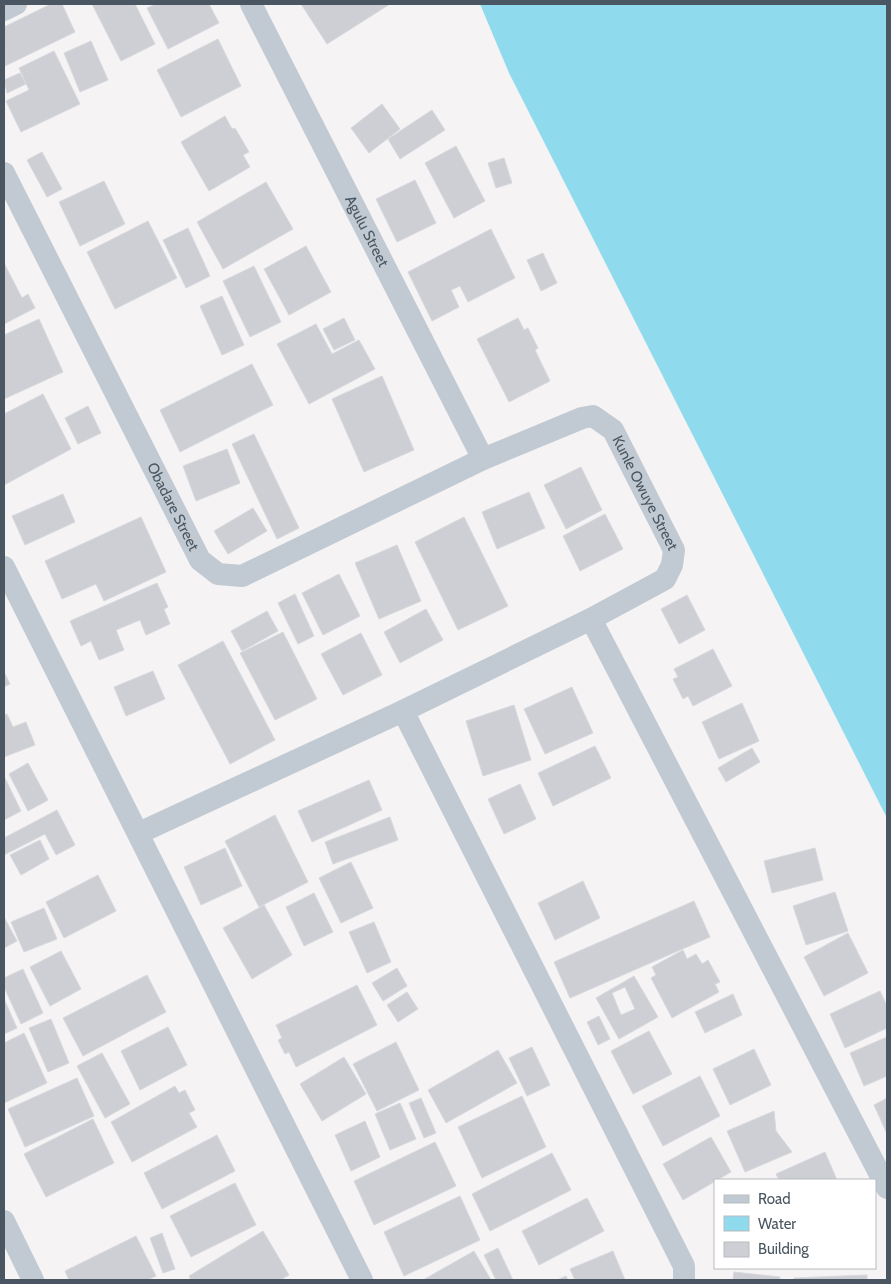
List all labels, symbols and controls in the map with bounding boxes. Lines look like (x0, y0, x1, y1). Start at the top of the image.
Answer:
street label: Agulu Street (341, 192, 393, 270)
street label: Kunle Owuye Street (608, 433, 682, 553)
street label: Obadare Street (143, 459, 203, 554)
legend (714, 1179, 876, 1269)
text: Road (758, 1190, 791, 1208)
text: Water (758, 1215, 796, 1233)
text: Building (758, 1240, 809, 1258)

